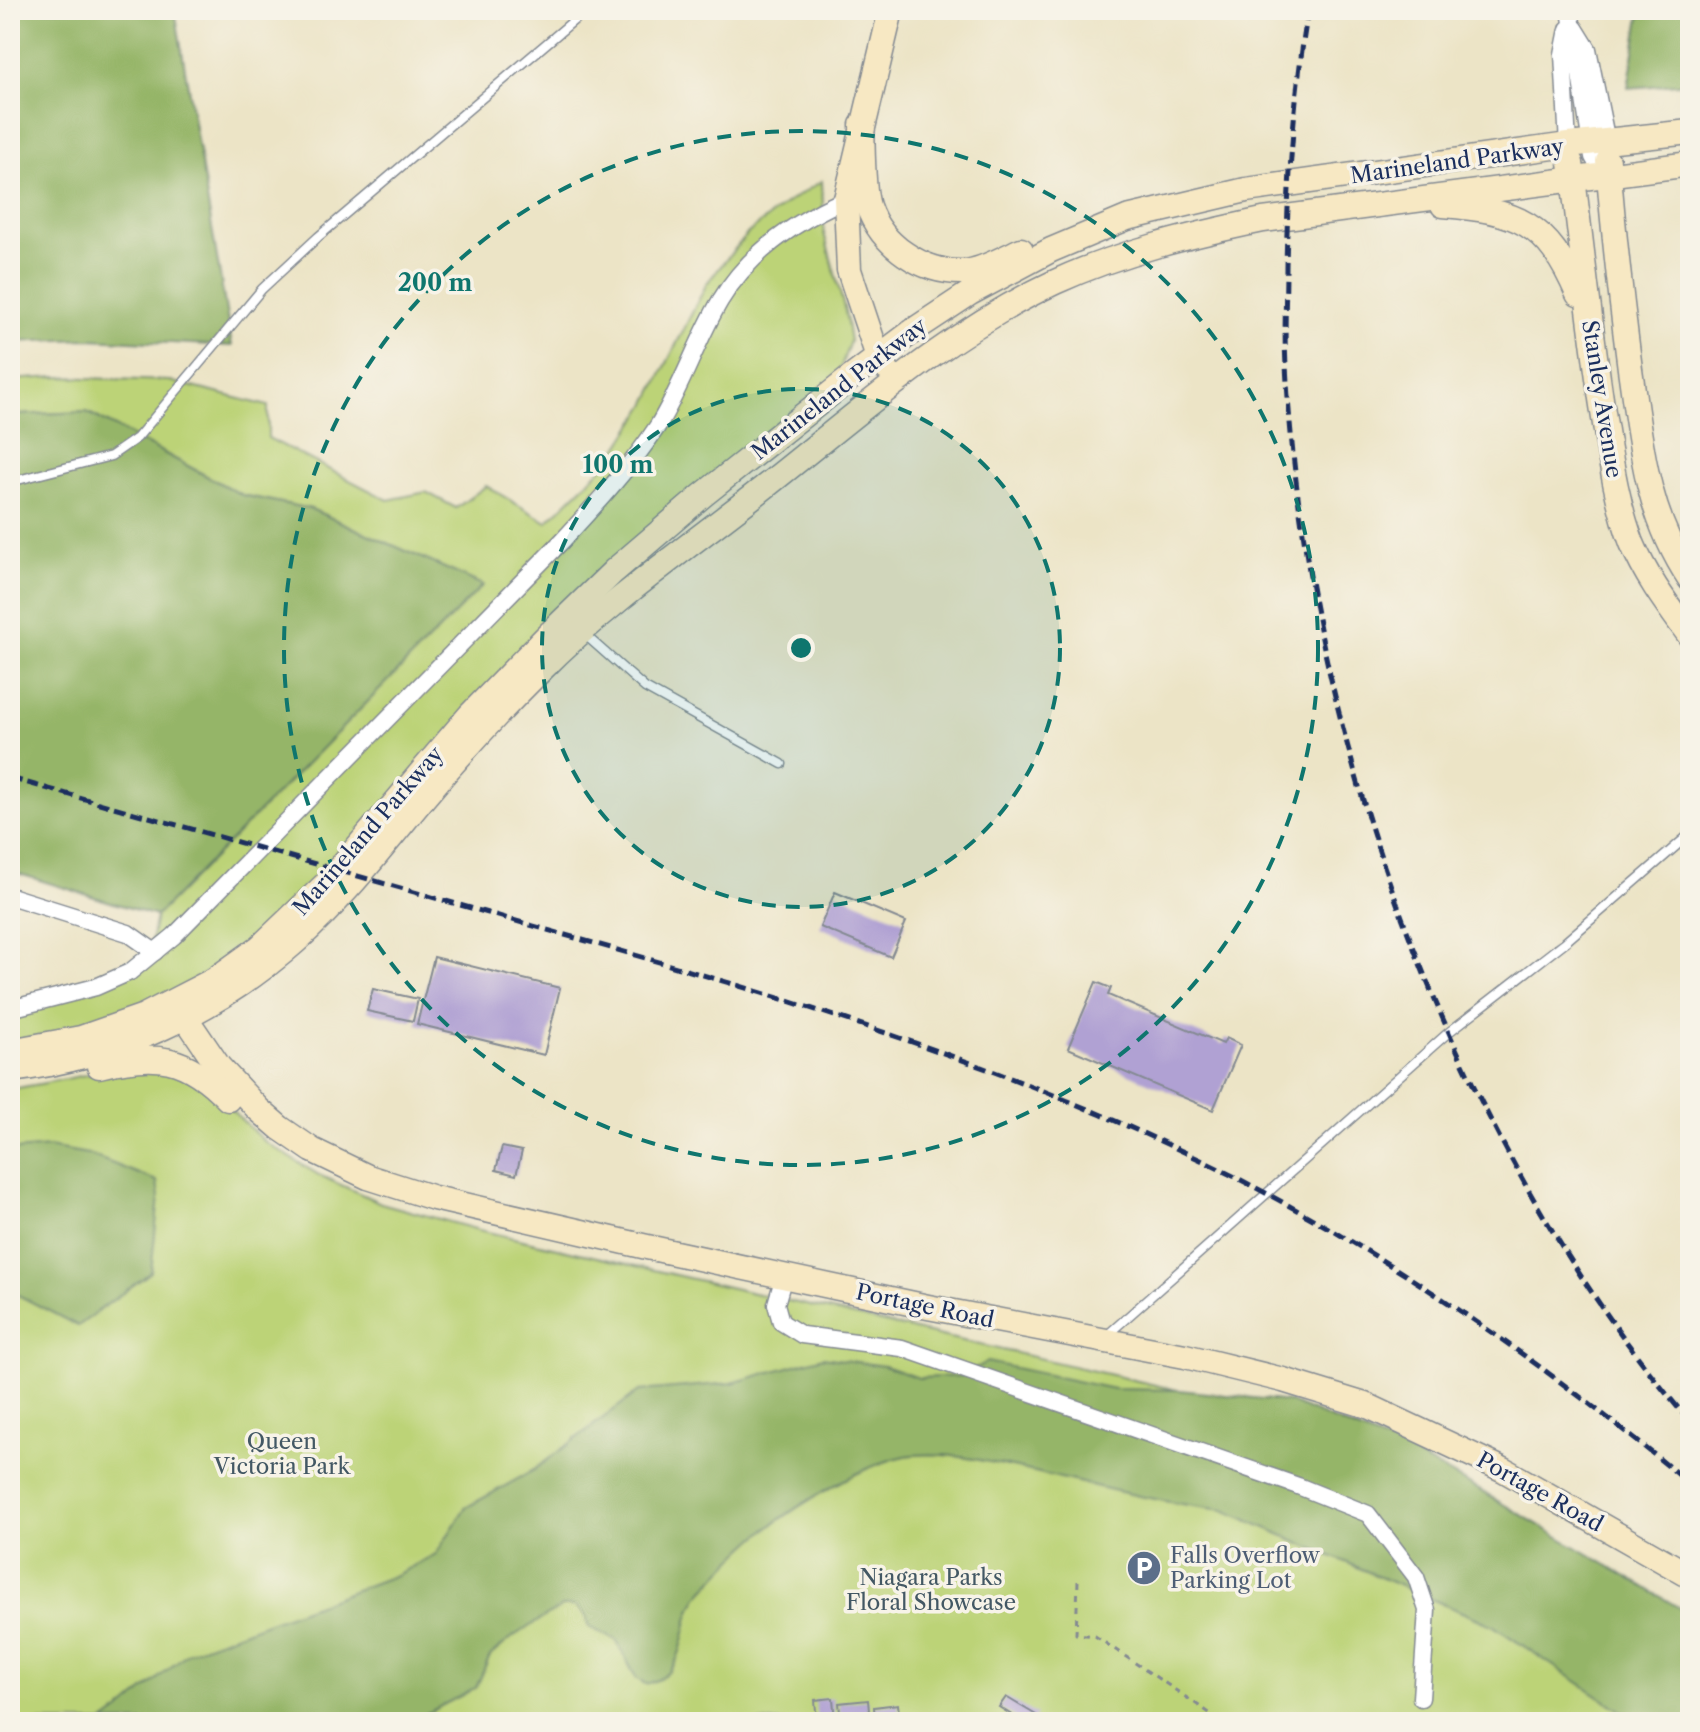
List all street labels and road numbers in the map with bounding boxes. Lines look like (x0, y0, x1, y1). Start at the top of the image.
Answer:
street label: Marineland Parkway (1349, 133, 1566, 189)
street label: Marineland Parkway (746, 312, 933, 466)
street label: Stanley Avenue (1576, 318, 1628, 480)
street label: Marineland Parkway (287, 740, 449, 921)
street label: Portage Road (854, 1278, 996, 1334)
street label: Portage Road (1472, 1446, 1608, 1538)

